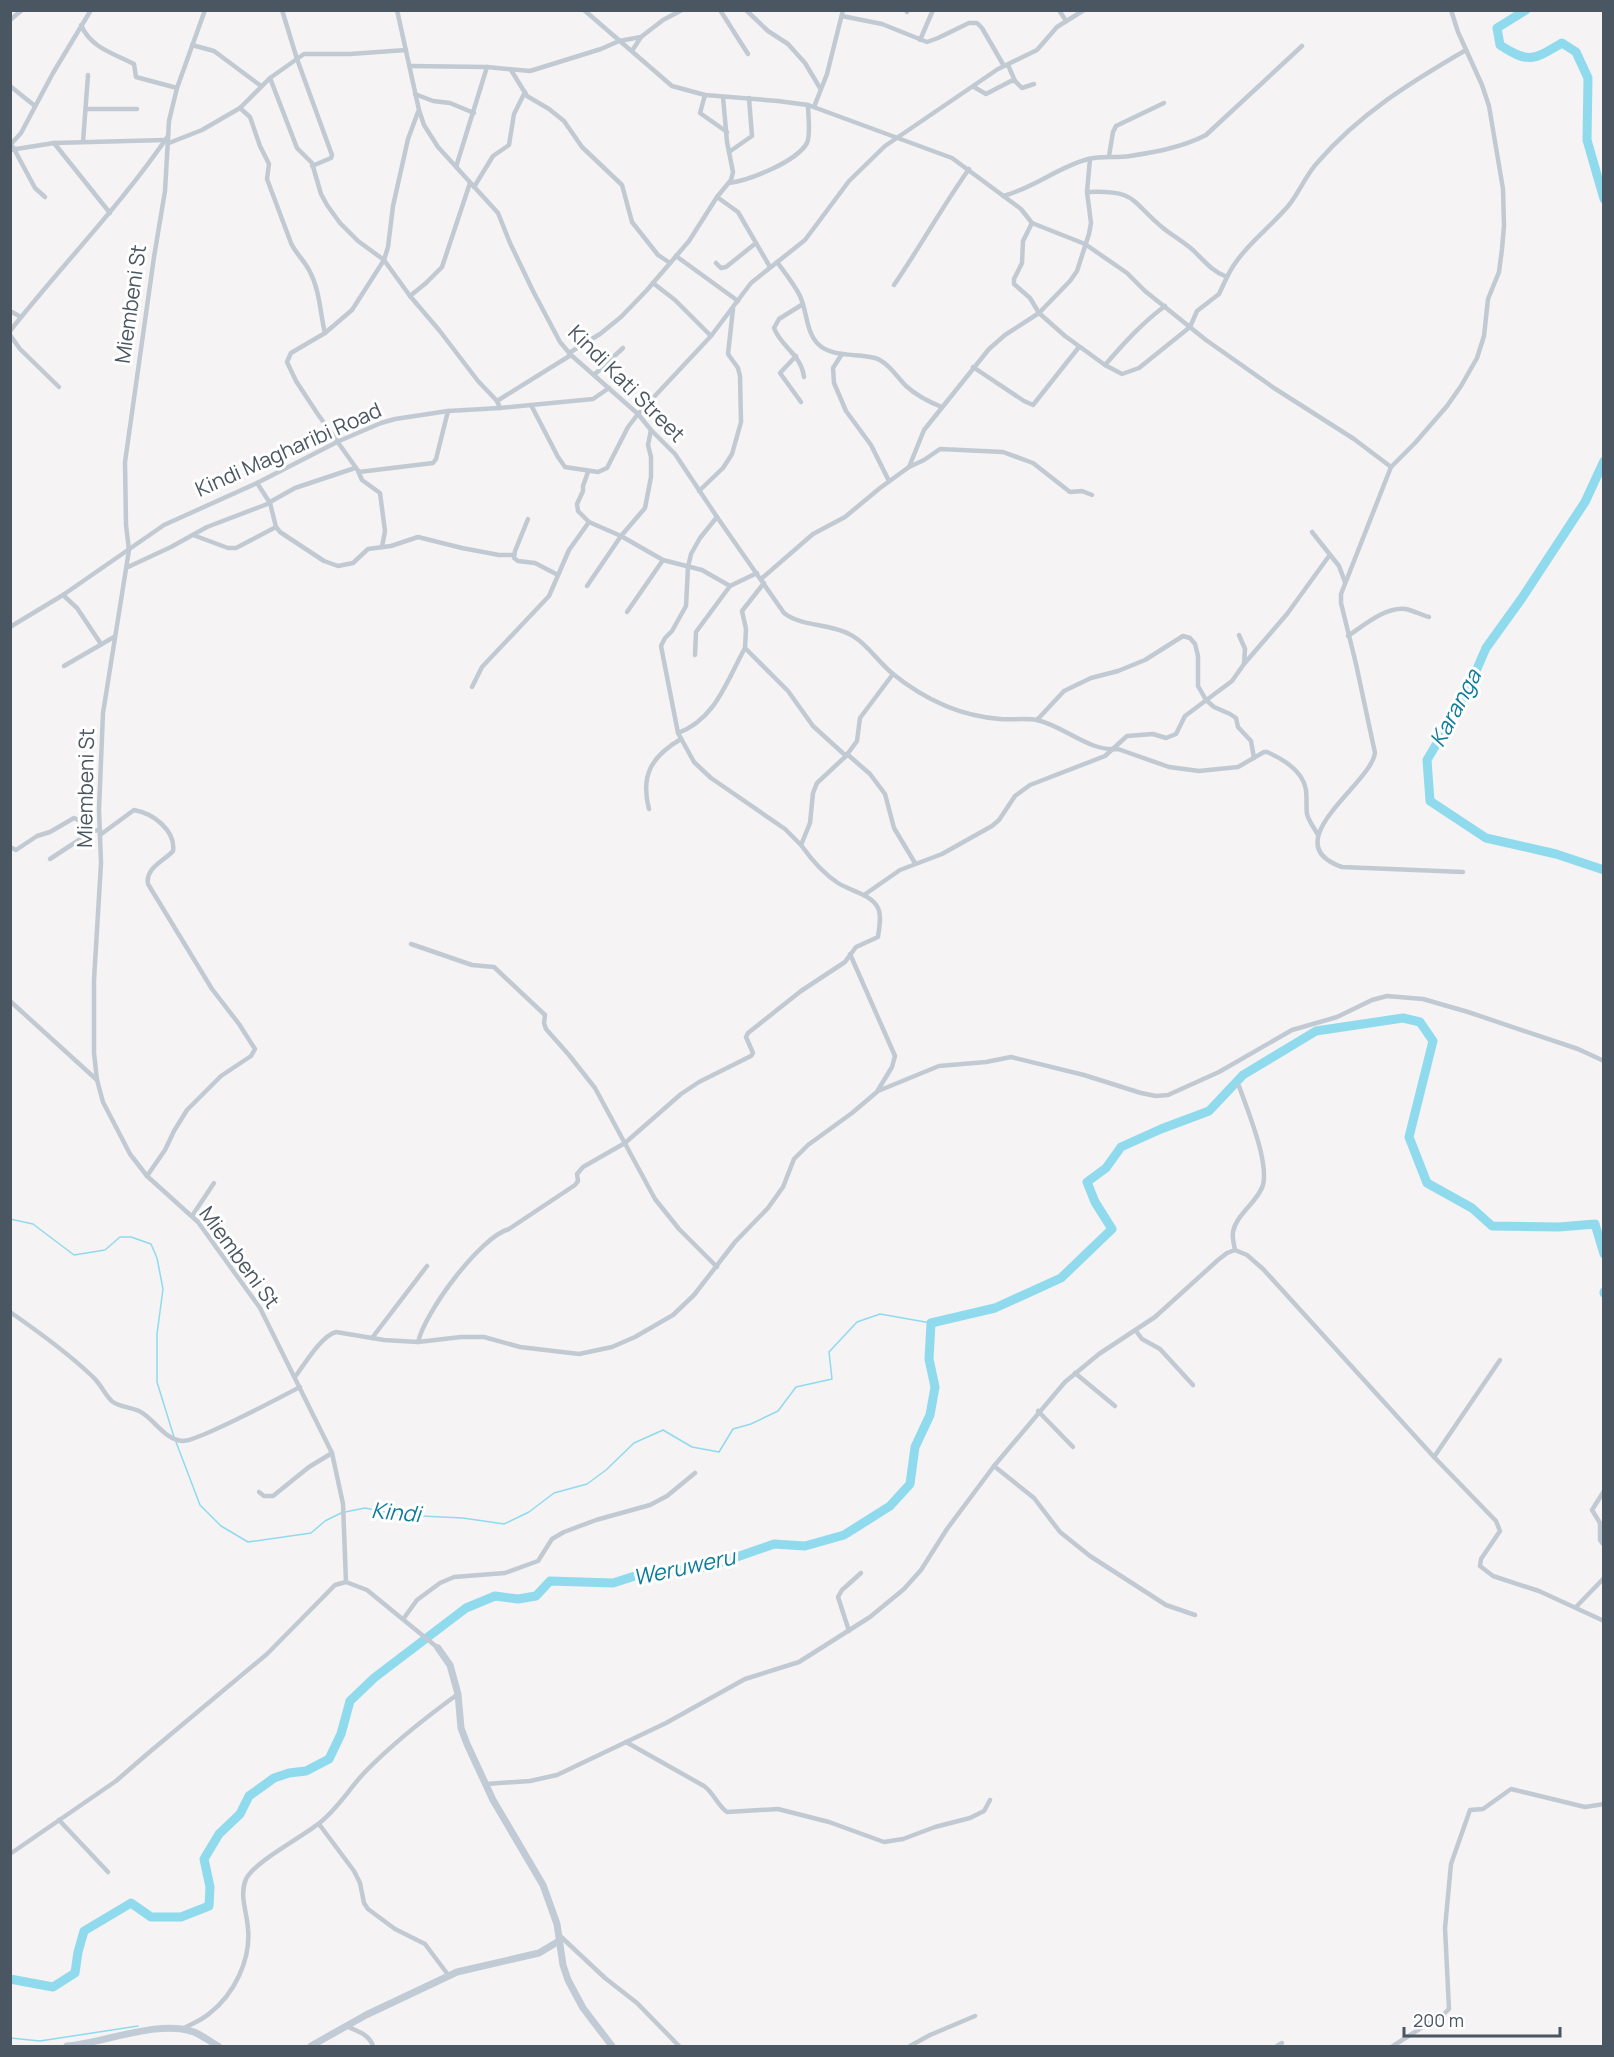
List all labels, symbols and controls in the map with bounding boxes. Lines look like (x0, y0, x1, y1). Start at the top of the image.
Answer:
street label: Miembeni St (108, 243, 152, 365)
street label: Kindi Kati Street (562, 318, 692, 448)
street label: Kindi Magharibi Road (191, 395, 385, 503)
water label: Karanga (1422, 663, 1489, 752)
street label: Miembeni St (70, 728, 100, 848)
street label: Miembeni St (194, 1200, 286, 1314)
water label: Kindi (370, 1495, 425, 1529)
water label: Weruweru (630, 1541, 740, 1592)
scale bar (1404, 2000, 1560, 2038)
text: 200 m (1413, 2008, 1464, 2032)

